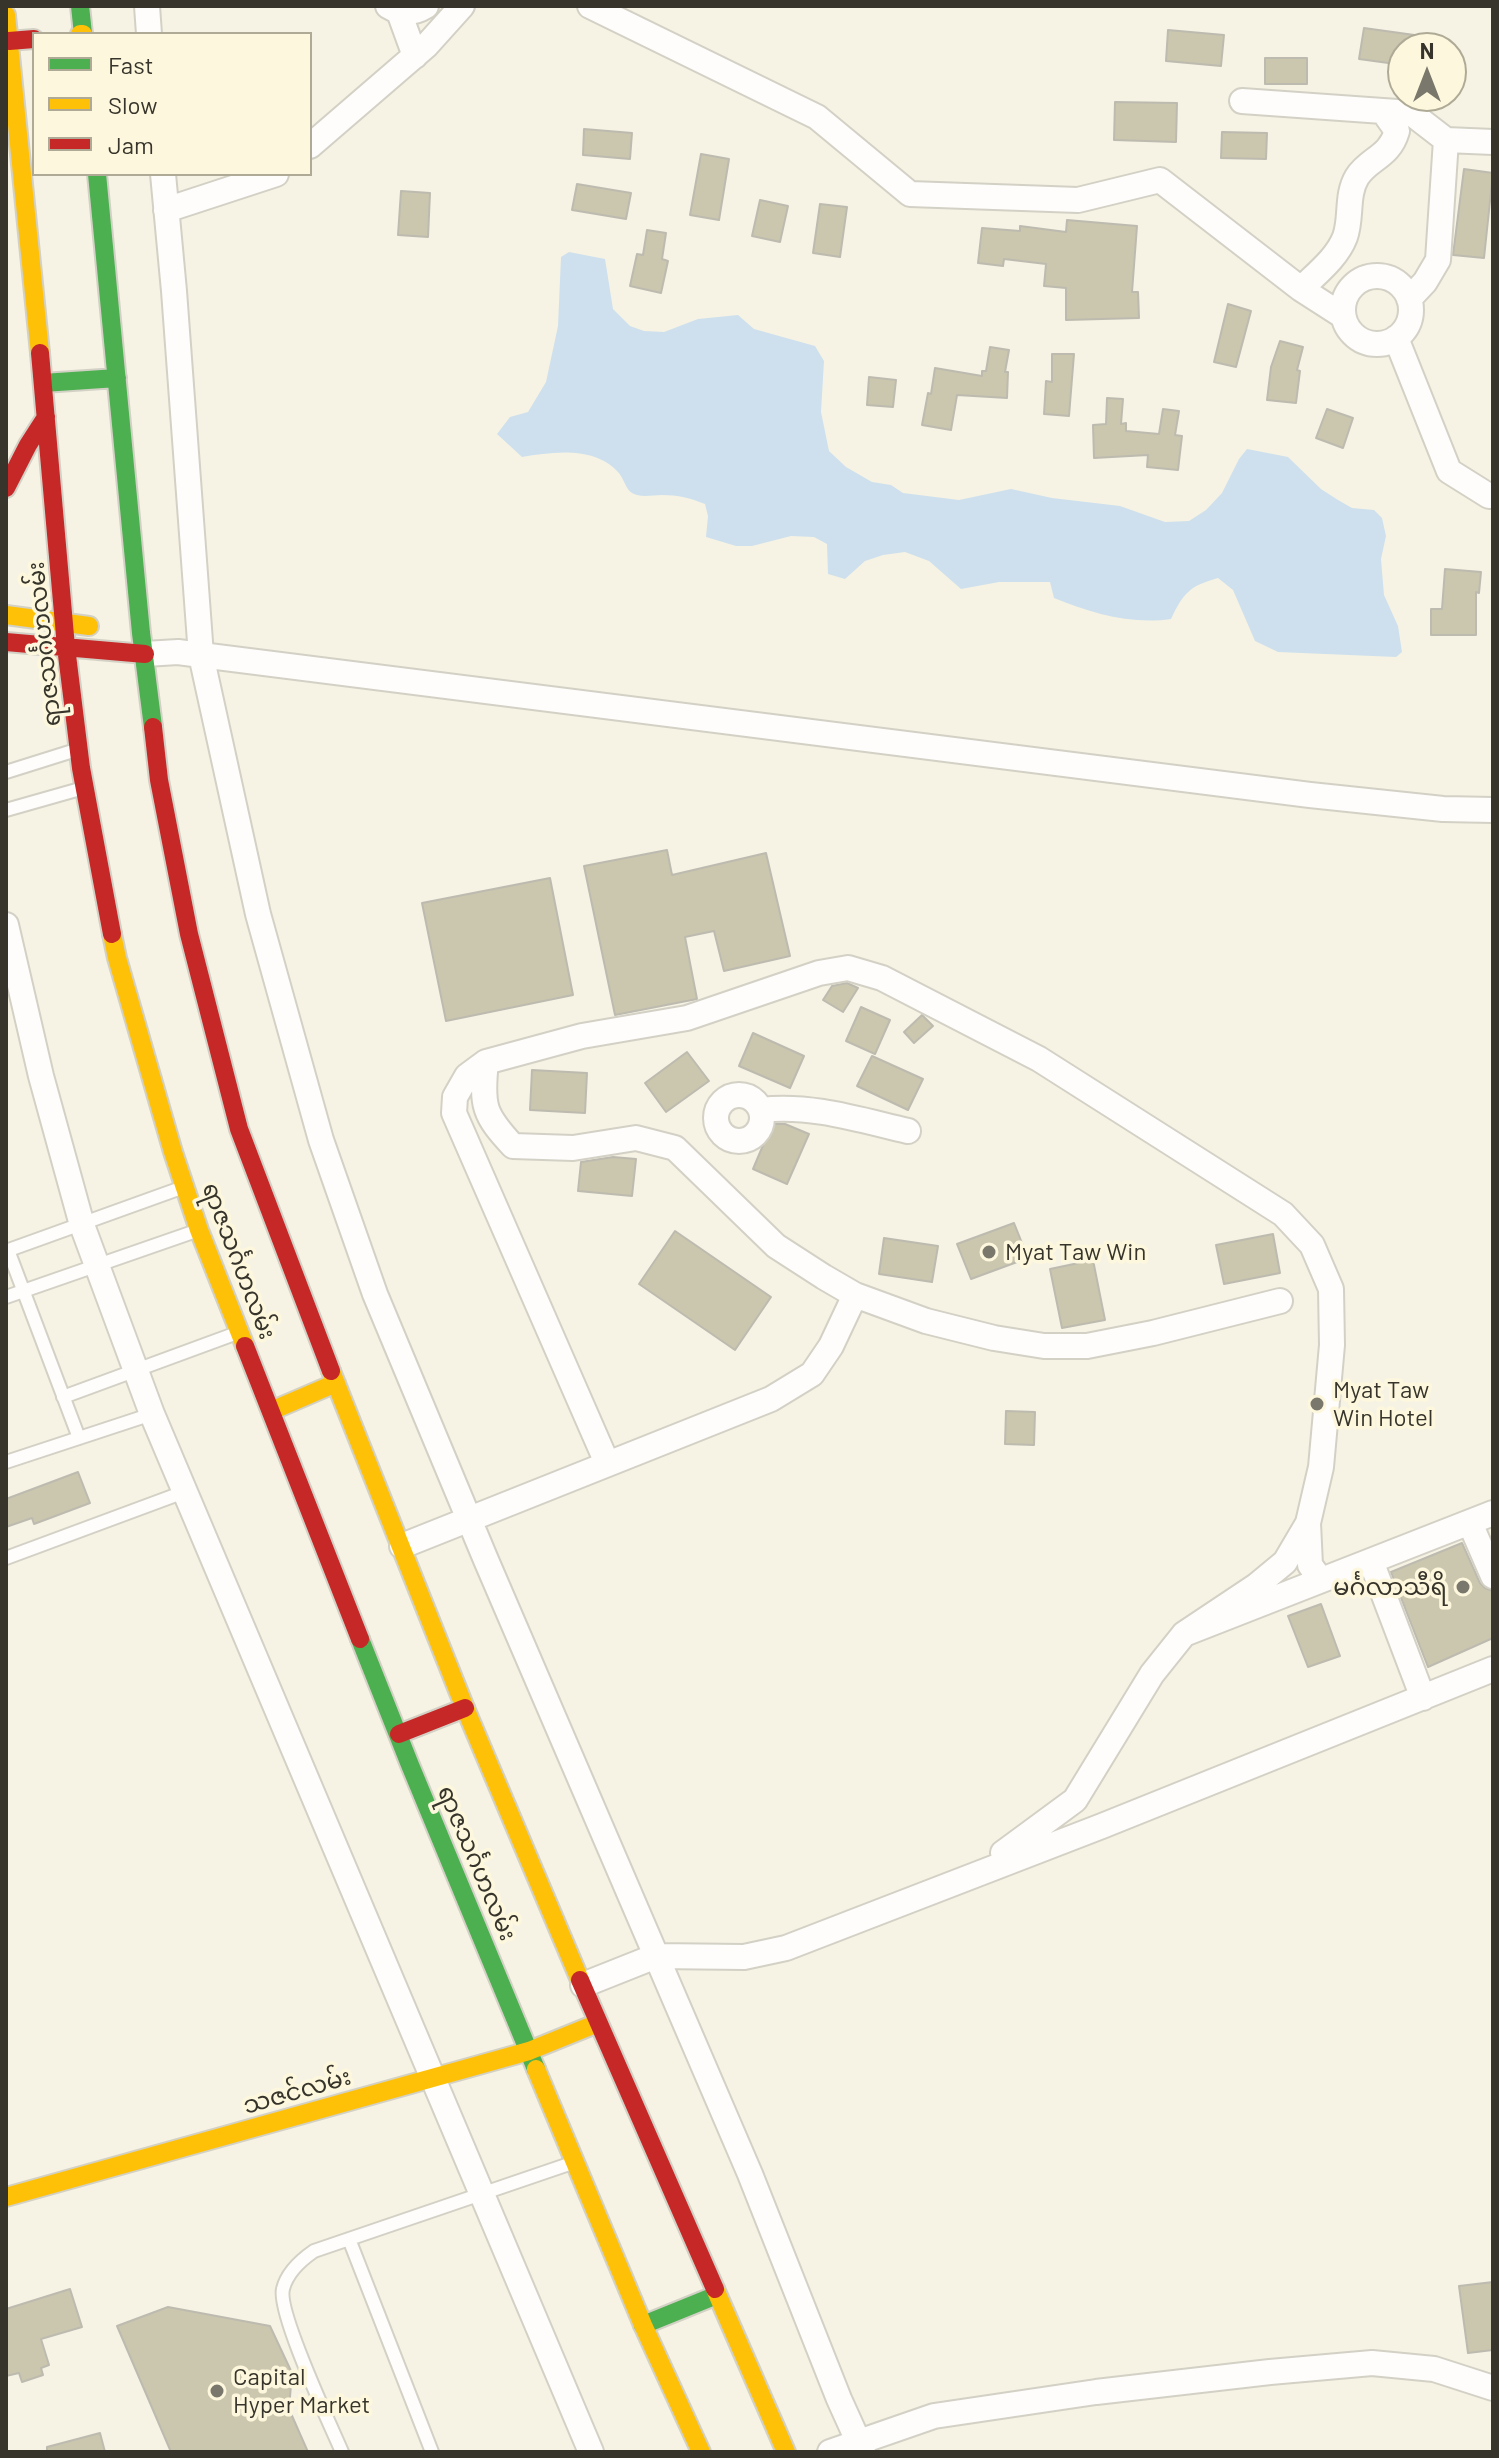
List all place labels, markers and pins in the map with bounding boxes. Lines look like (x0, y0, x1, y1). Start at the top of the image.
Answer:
place label: Myat Taw Win (1005, 1238, 1146, 1266)
marker: Myat Taw Win (980, 1243, 998, 1261)
place label: Myat Taw Win Hotel (1333, 1376, 1433, 1432)
marker: Myat Taw Win Hotel (1308, 1395, 1326, 1413)
place label: မင်္ဂလာသီရိ (1333, 1573, 1447, 1601)
marker: မင်္ဂလာသီရိ (1454, 1578, 1472, 1596)
place label: Capital Hyper Market (233, 2363, 370, 2419)
marker: Capital Hyper Market (208, 2382, 226, 2400)

